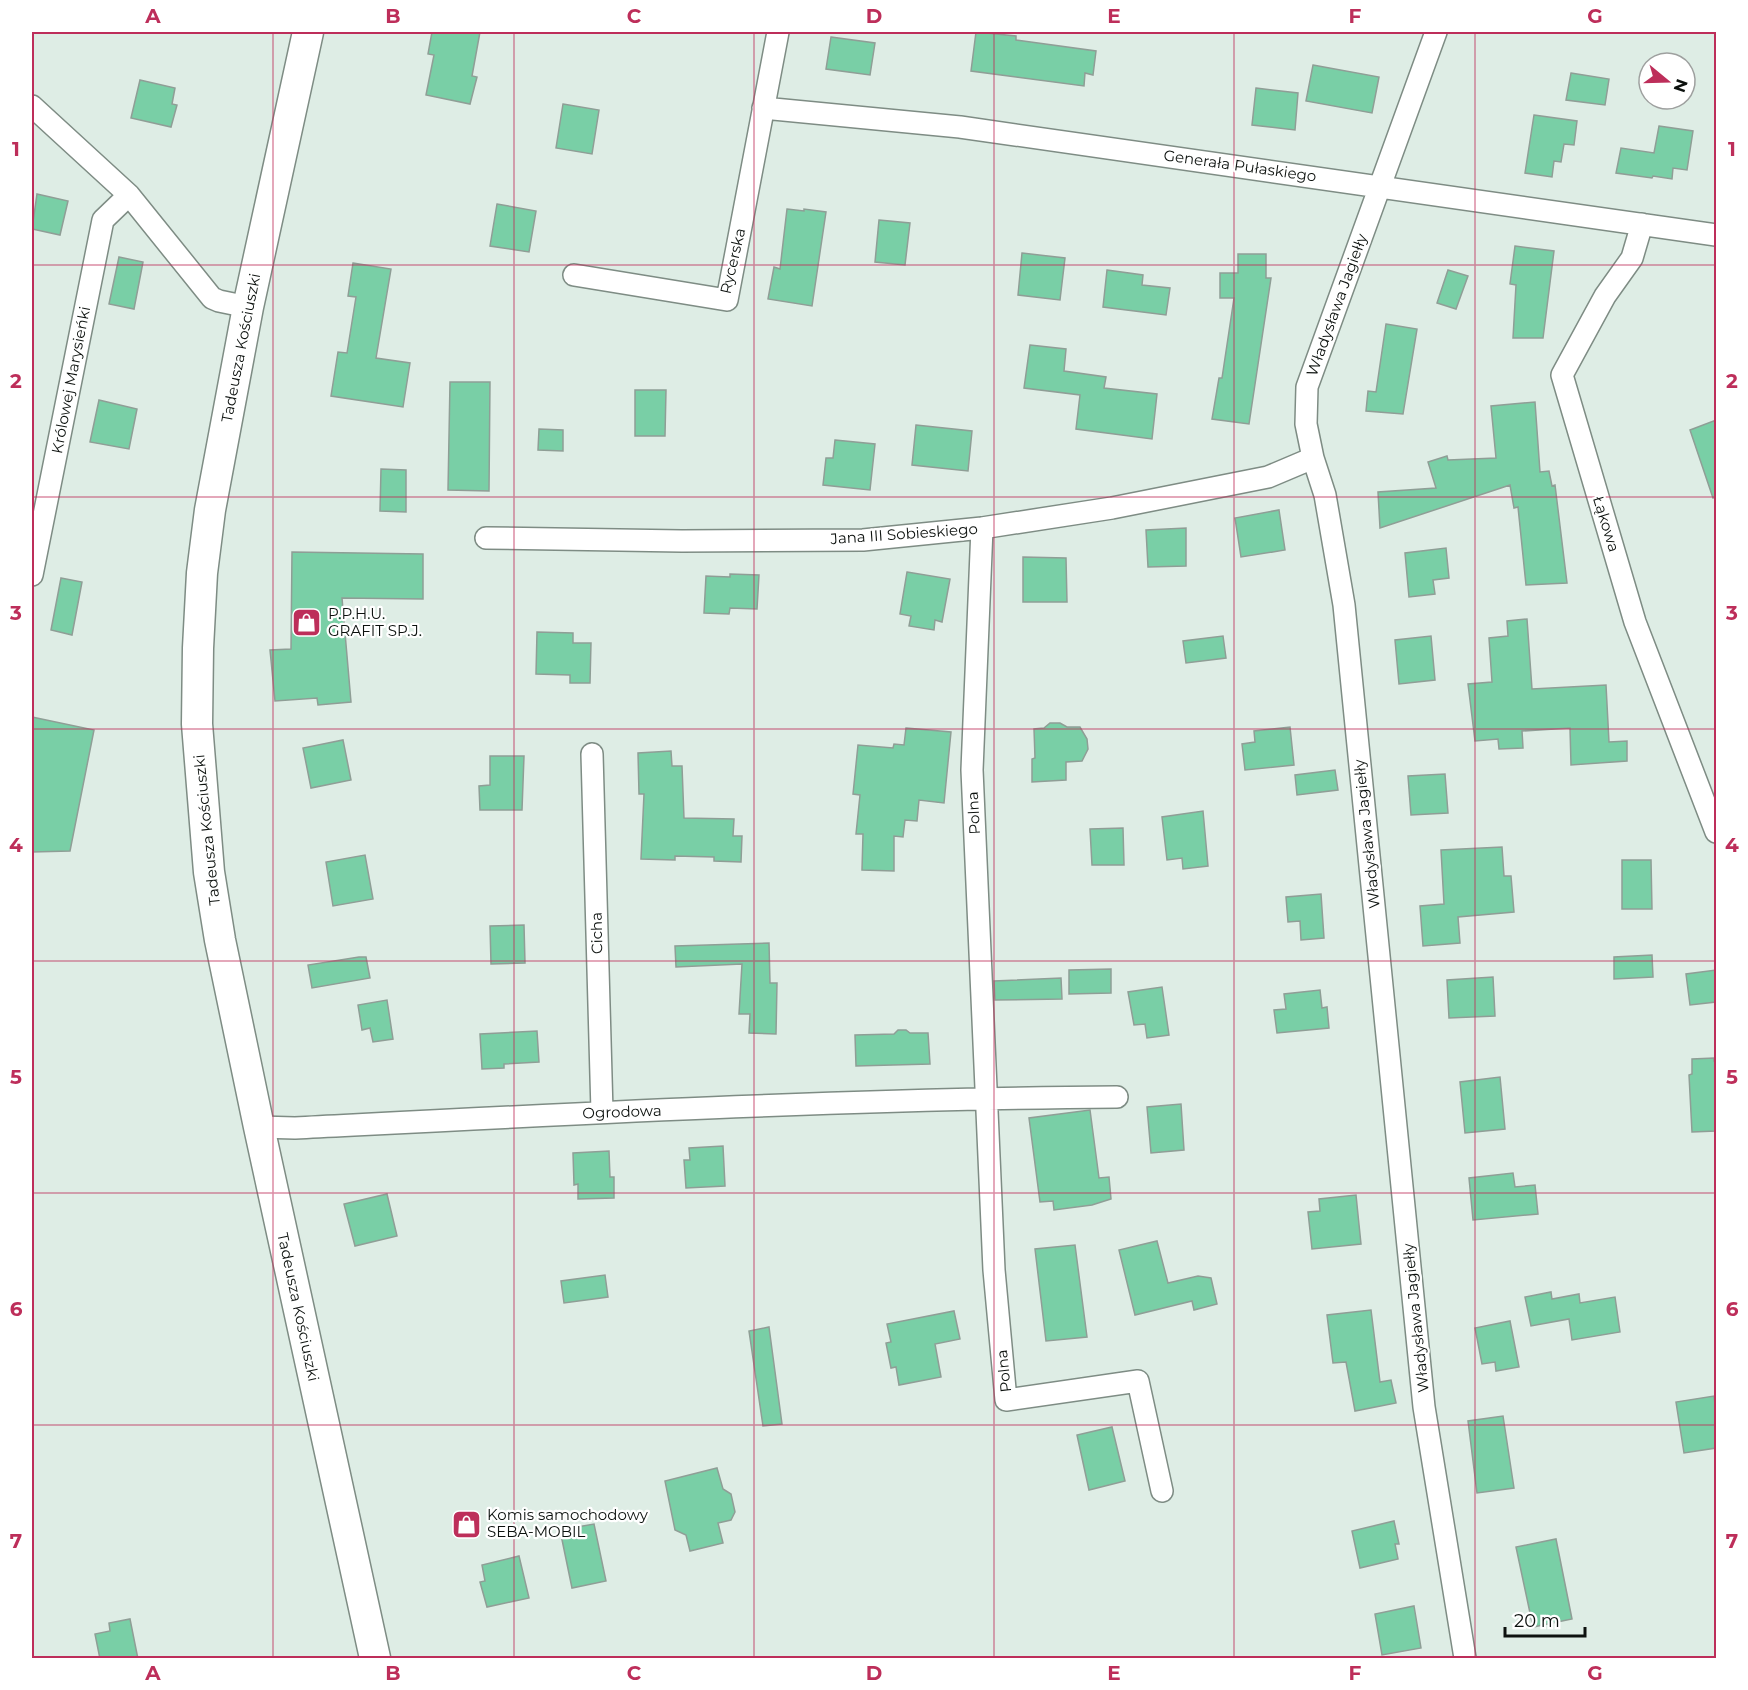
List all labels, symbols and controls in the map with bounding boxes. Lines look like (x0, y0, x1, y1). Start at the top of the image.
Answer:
text: A (144, 4, 161, 28)
text: B (385, 4, 401, 28)
text: C (627, 4, 642, 28)
text: D (866, 4, 882, 28)
text: E (1107, 4, 1121, 28)
text: F (1349, 4, 1362, 28)
text: G (1587, 4, 1603, 28)
north arrow (1637, 51, 1697, 111)
text: N (1670, 77, 1692, 95)
text: 1 (12, 137, 20, 161)
text: 1 (1728, 137, 1736, 161)
street label: Generała Pułaskiego (1162, 145, 1318, 186)
street label: Rycerska (716, 226, 749, 296)
street label: Władysława Jagiełły (1302, 230, 1371, 379)
street label: Tadeusza Kościuszki (217, 272, 264, 424)
street label: Królowej Marysieńki (47, 305, 94, 455)
text: 2 (10, 369, 22, 393)
text: 2 (1726, 369, 1738, 393)
street label: Łąkowa (1589, 494, 1624, 554)
street label: Jana III Sobieskiego (829, 519, 978, 548)
text: 3 (9, 601, 22, 625)
text: 3 (1725, 601, 1738, 625)
place label: P.P.H.U. GRAFIT SP.J. (328, 604, 422, 640)
shop icon: P.P.H.U. GRAFIT SP.J. (291, 607, 323, 639)
street label: Tadeusza Kościuszki (189, 754, 224, 906)
street label: Władysława Jagiełły (1349, 758, 1384, 910)
street label: Polna (963, 791, 984, 835)
text: 4 (9, 833, 23, 857)
text: 4 (1725, 833, 1739, 857)
street label: Cicha (587, 912, 606, 954)
text: 5 (10, 1065, 22, 1089)
text: 5 (1726, 1065, 1738, 1089)
street label: Ogrodowa (582, 1101, 662, 1122)
street label: Tadeusza Kościuszki (273, 1231, 324, 1383)
street label: Władysława Jagiełły (1398, 1242, 1433, 1394)
text: 6 (10, 1297, 23, 1321)
text: 6 (1726, 1297, 1739, 1321)
street label: Polna (992, 1349, 1015, 1393)
place label: Komis samochodowy SEBA-MOBIL (487, 1505, 649, 1541)
shop icon: Komis samochodowy SEBA-MOBIL (450, 1508, 482, 1540)
text: 7 (10, 1529, 22, 1553)
text: 7 (1726, 1529, 1738, 1553)
scale bar (1505, 1600, 1584, 1638)
text: 20 m (1514, 1610, 1560, 1632)
text: A (144, 1661, 161, 1685)
text: B (385, 1661, 401, 1685)
text: C (627, 1661, 642, 1685)
text: D (866, 1661, 882, 1685)
text: E (1107, 1661, 1121, 1685)
text: F (1349, 1661, 1362, 1685)
text: G (1587, 1661, 1603, 1685)

